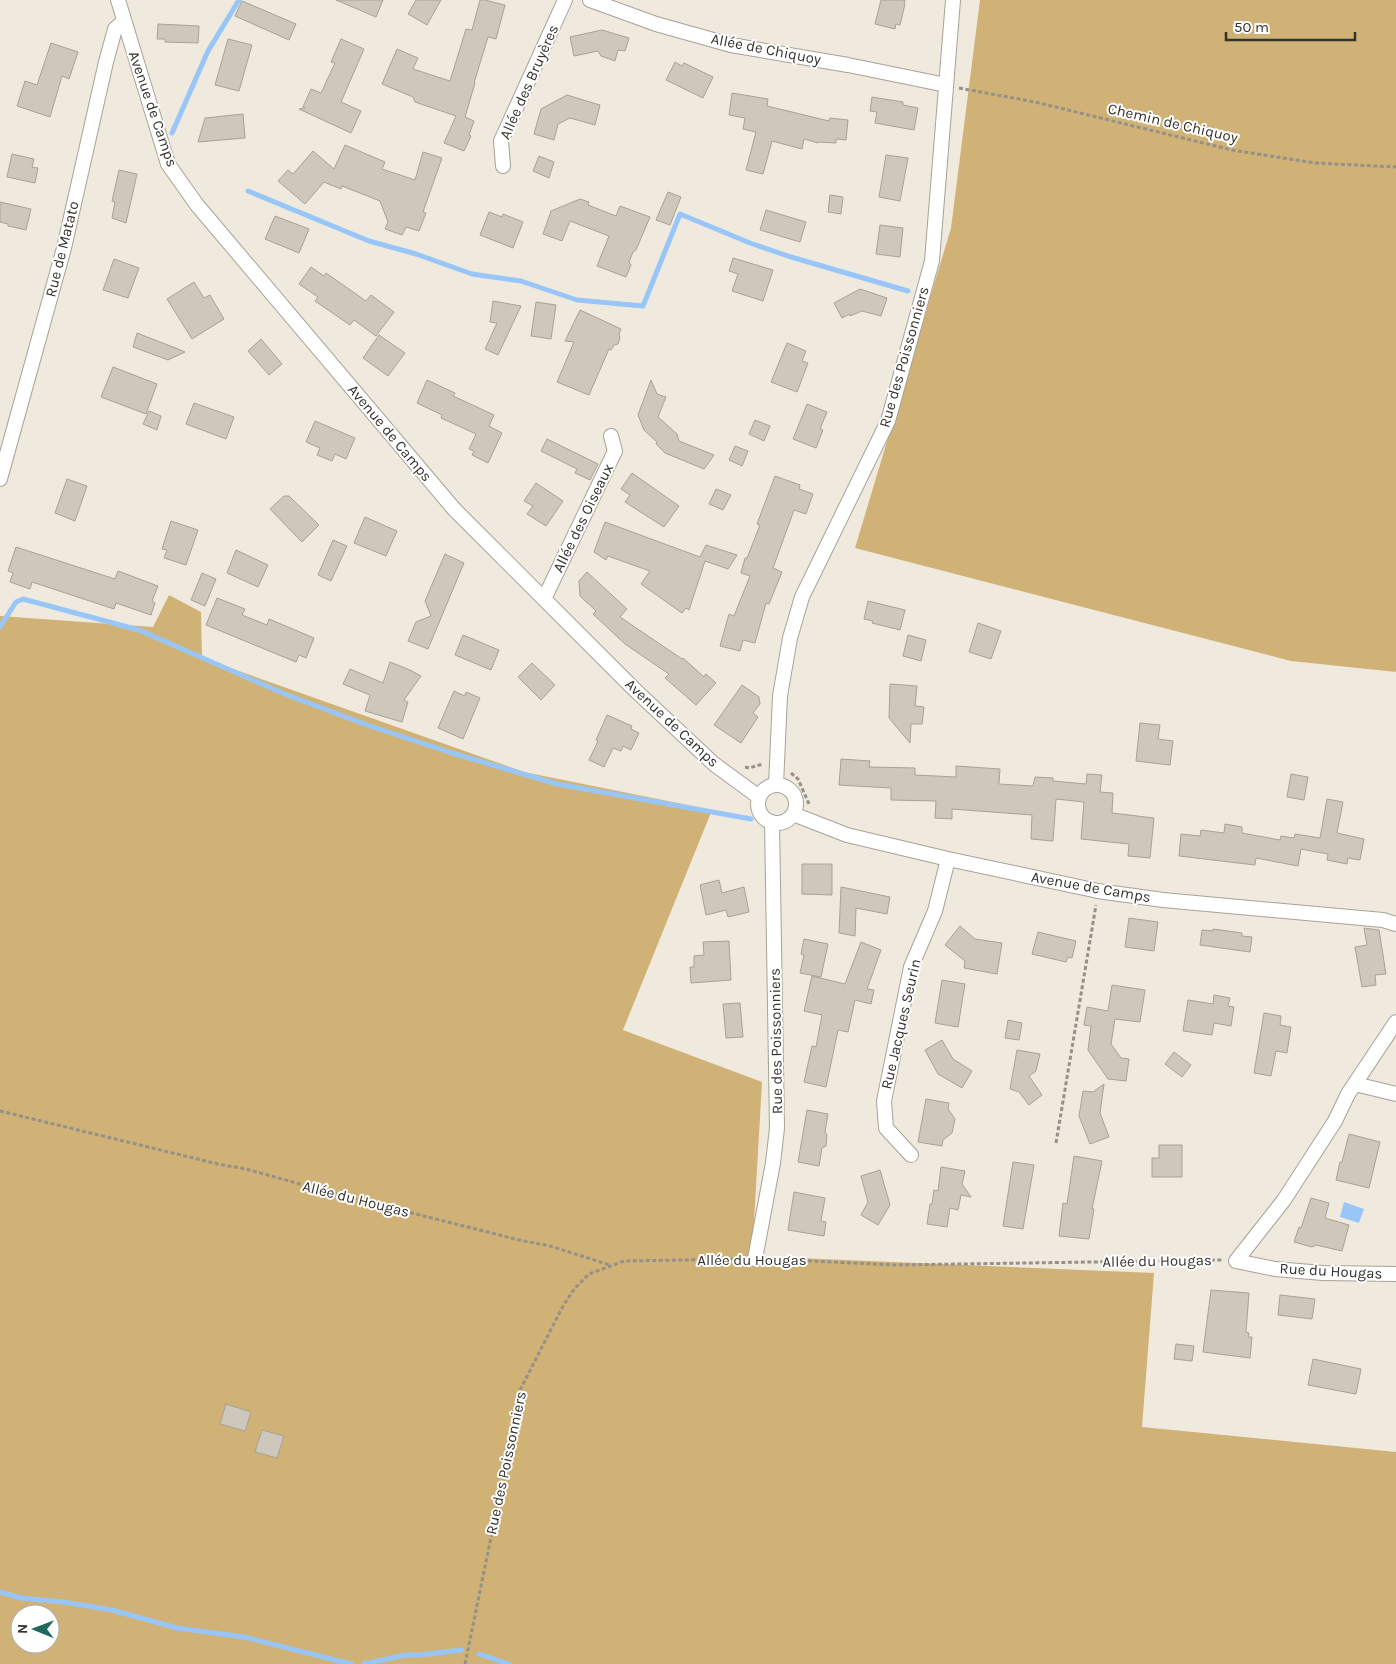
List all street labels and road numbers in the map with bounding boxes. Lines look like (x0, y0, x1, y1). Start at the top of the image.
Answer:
street label: Allée des Bruyères (496, 22, 562, 142)
street label: Allée de Chiquoy (709, 29, 823, 69)
street label: Avenue de Camps (125, 49, 181, 169)
street label: Chemin de Chiquoy (1106, 99, 1240, 147)
street label: Rue de Matato (41, 199, 83, 299)
street label: Rue des Poissonniers (875, 284, 933, 430)
street label: Avenue de Camps (344, 381, 436, 485)
street label: Allée des Oiseaux (549, 460, 617, 575)
street label: Avenue de Camps (622, 675, 722, 771)
street label: Avenue de Camps (1030, 868, 1152, 906)
street label: Rue Jacques Seurin (877, 957, 925, 1091)
street label: Rue des Poissonniers (766, 968, 786, 1114)
street label: Allée du Hougas (301, 1177, 411, 1221)
street label: Allée du Hougas (697, 1251, 807, 1269)
street label: Allée du Hougas (1102, 1251, 1212, 1271)
street label: Rue du Hougas (1279, 1259, 1383, 1283)
street label: Rue des Poissonniers (482, 1390, 530, 1536)

